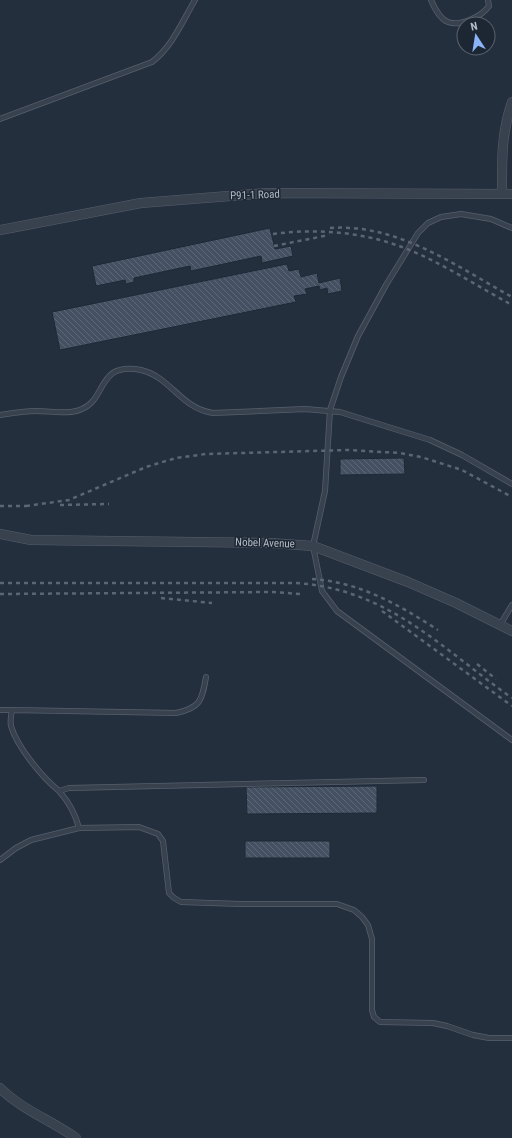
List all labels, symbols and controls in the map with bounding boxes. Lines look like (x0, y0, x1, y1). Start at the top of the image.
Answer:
north arrow (456, 16, 496, 56)
text: N (469, 20, 479, 34)
street label: P91-1 Road (230, 188, 280, 202)
street label: Nobel Avenue (235, 535, 295, 551)

